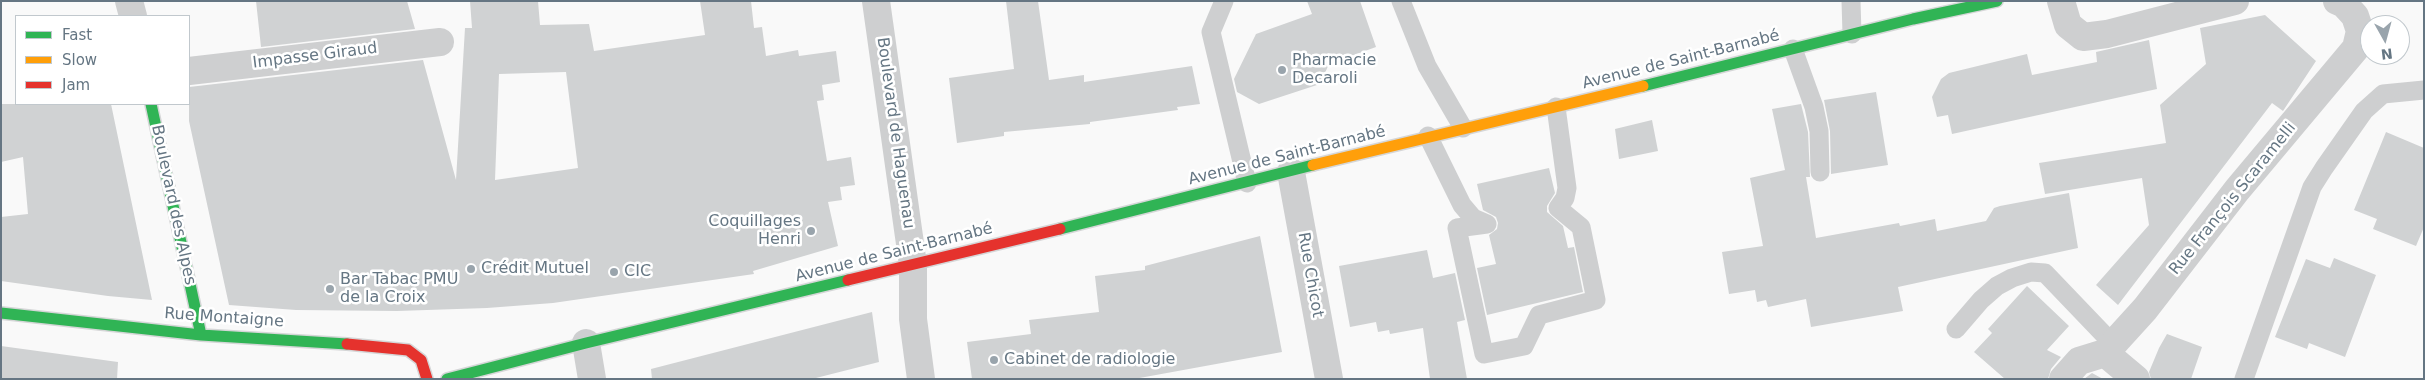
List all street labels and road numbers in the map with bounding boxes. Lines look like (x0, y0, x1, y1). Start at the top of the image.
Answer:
street label: Avenue de Saint-Barnabé (1580, 26, 1782, 94)
street label: Boulevard de Haguenau (872, 36, 918, 230)
street label: Impasse Giraud (252, 39, 378, 73)
street label: Rue François Scaramelli (2166, 119, 2300, 279)
street label: Avenue de Saint-Barnabé (1186, 122, 1388, 190)
street label: Boulevard des Alpes (147, 123, 199, 287)
street label: Avenue de Saint-Barnabé (793, 219, 995, 287)
street label: Rue Chicot (1293, 231, 1327, 319)
street label: Rue Montaigne (164, 304, 284, 332)

